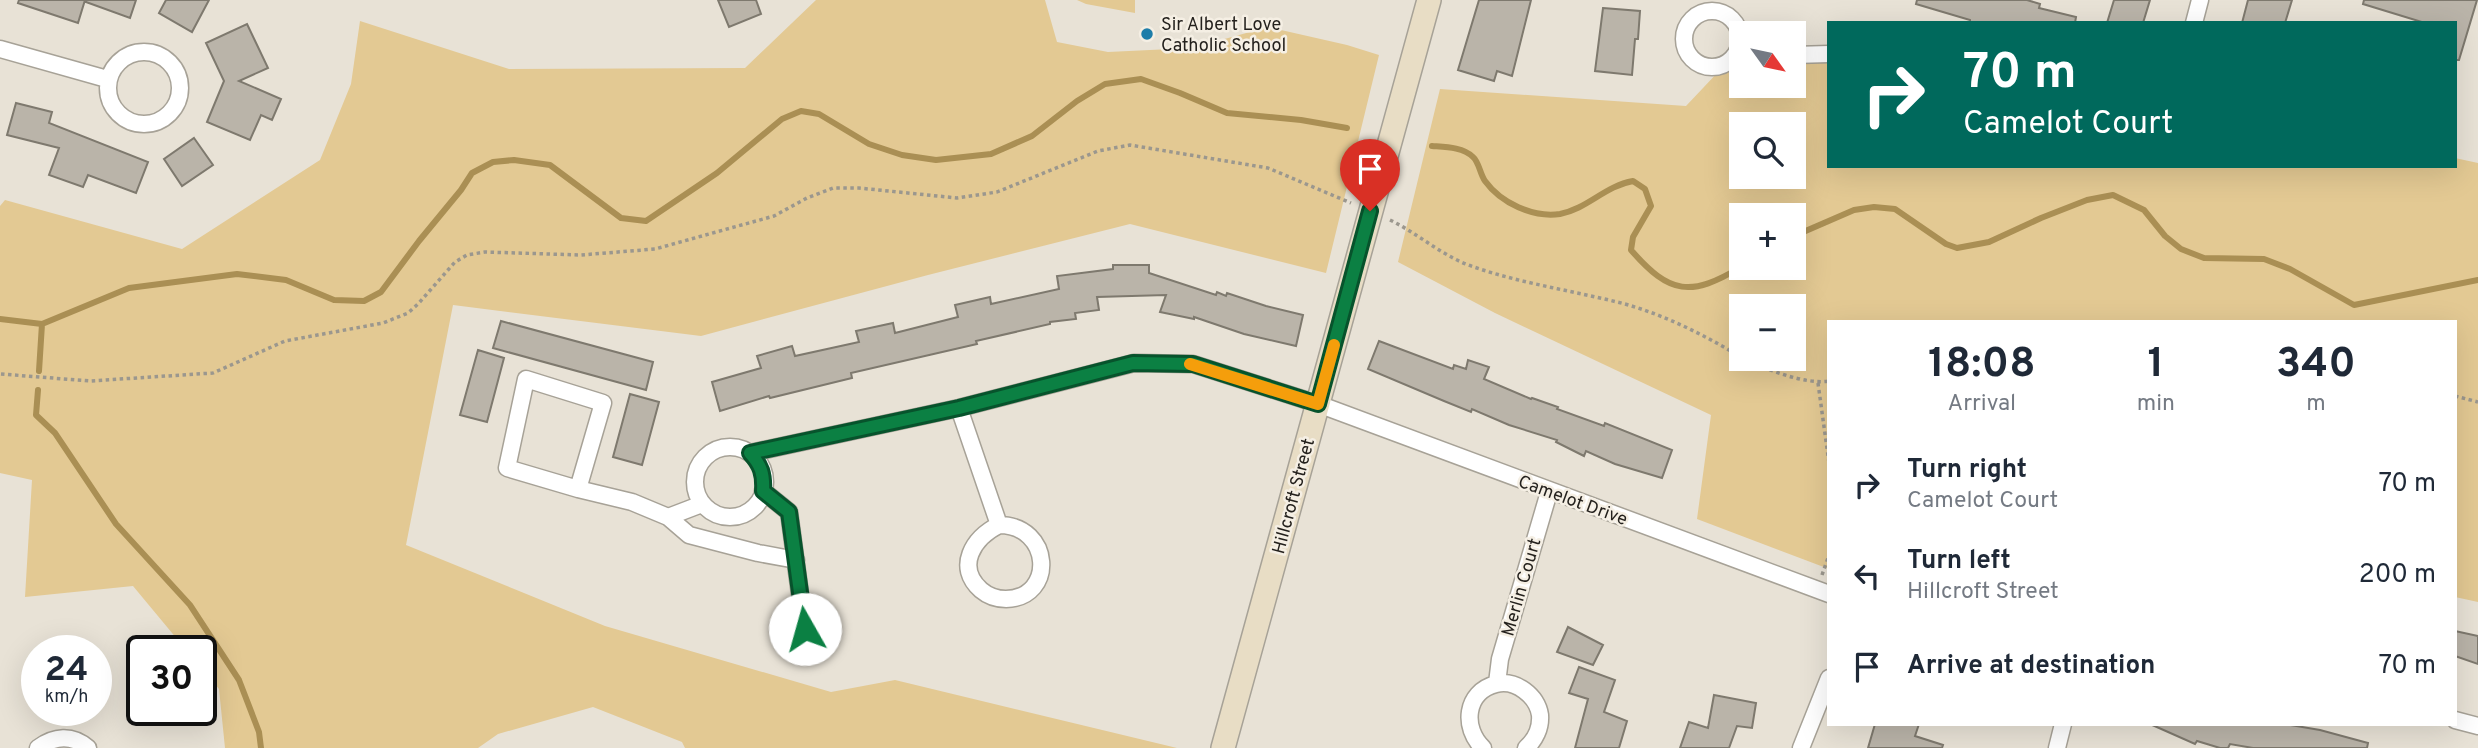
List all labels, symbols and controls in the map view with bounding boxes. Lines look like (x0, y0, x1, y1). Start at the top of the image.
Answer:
place label: Sir Albert Love Catholic School (1161, 14, 1286, 58)
north arrow (1729, 21, 1806, 98)
map controls (1729, 21, 1806, 371)
marker: Sir Albert Love Catholic School (1139, 26, 1155, 42)
text: 70 m (1963, 44, 2077, 106)
icon: right (1848, 49, 1939, 140)
text: Camelot Court (1963, 105, 2173, 145)
button: search (1729, 112, 1806, 189)
pin (1340, 139, 1400, 211)
icon: arrive (1351, 150, 1389, 188)
button: + (1729, 203, 1806, 280)
button: − (1729, 294, 1806, 371)
text: 18:08 (1928, 339, 2036, 392)
text: 1 (2147, 339, 2164, 392)
text: 340 (2276, 339, 2356, 392)
text: Arrival (1948, 390, 2016, 419)
text: min (2137, 390, 2175, 419)
text: m (2306, 390, 2326, 419)
street label: Hillcroft Street (1268, 436, 1321, 557)
text: Turn right (1907, 454, 2027, 487)
icon: right (1848, 466, 1886, 504)
text: 70 m (2378, 468, 2436, 501)
street label: Camelot Drive (1515, 471, 1630, 532)
text: Camelot Court (1907, 487, 2058, 516)
street label: Merlin Court (1497, 536, 1547, 639)
text: Turn left (1907, 545, 2011, 578)
icon: left (1848, 557, 1886, 595)
text: 200 m (2359, 559, 2436, 592)
text: Hillcroft Street (1907, 578, 2059, 607)
position arrow (768, 592, 842, 666)
speed limit sign: 30 (126, 635, 217, 726)
icon: arrive (1848, 648, 1886, 686)
text: 24 (45, 649, 88, 693)
text: Arrive at destination (1907, 650, 2155, 683)
text: 70 m (2378, 650, 2436, 683)
text: km/h (45, 686, 88, 709)

